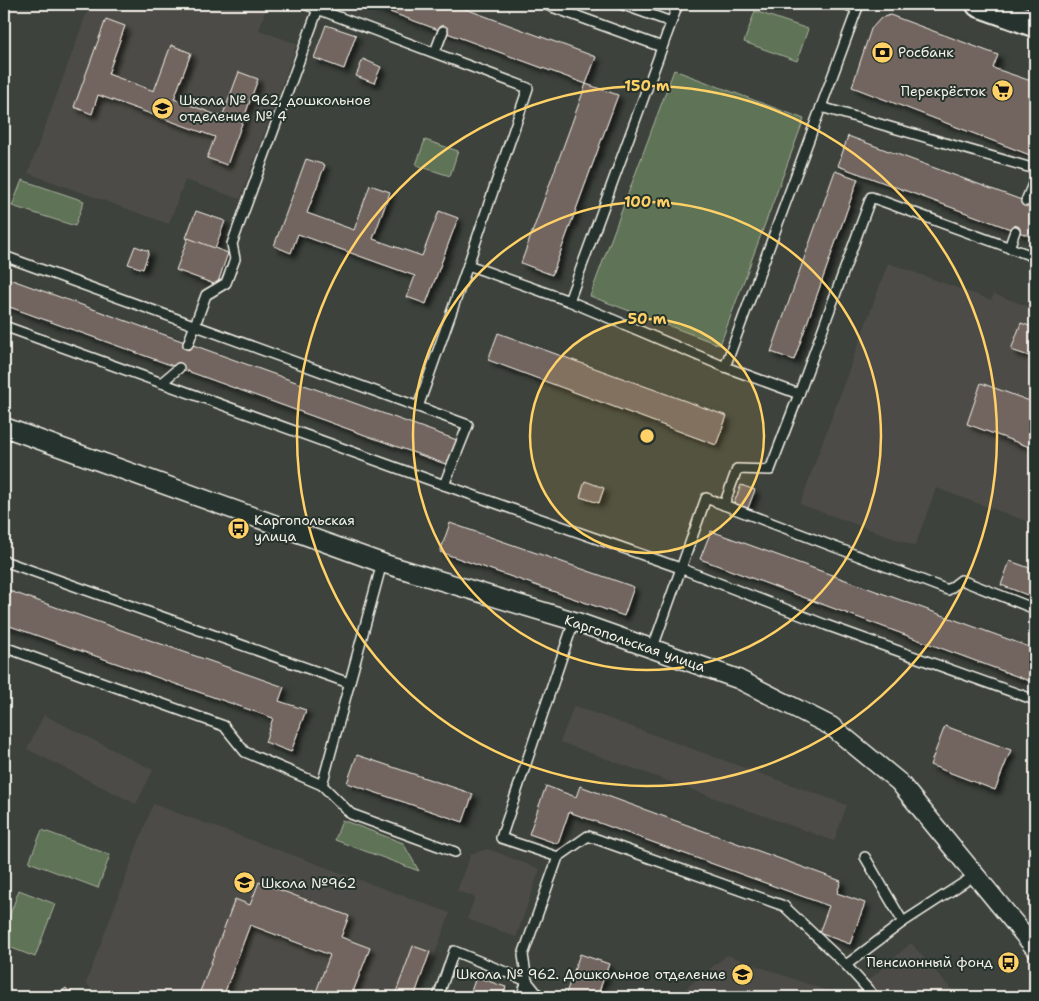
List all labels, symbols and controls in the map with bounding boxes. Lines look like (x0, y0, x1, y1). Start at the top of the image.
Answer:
bank icon: Росбанк (870, 40, 894, 64)
place label: Росбанк (898, 43, 954, 61)
text: 150 m (624, 76, 670, 96)
supermarket icon: Перекрёсток (990, 79, 1014, 103)
place label: Перекрёсток (901, 82, 987, 100)
place label: Школа № 962, дошкольное отделение № 4 (179, 91, 371, 125)
school or university icon: Школа № 962, дошкольное отделение № 4 (151, 96, 175, 120)
text: 100 m (624, 192, 670, 212)
text: 50 m (628, 309, 667, 329)
centre of rings (638, 427, 656, 445)
place label: Каргопольская улица (254, 511, 355, 545)
bus stop icon: Каргопольская улица (226, 516, 250, 540)
street label: Каргопольская улица (562, 610, 708, 676)
school or university icon: Школа №962 (233, 871, 257, 895)
place label: Школа №962 (261, 874, 356, 892)
bus stop icon: Пенсионный фонд (997, 950, 1021, 974)
place label: Пенсионный фонд (866, 953, 993, 971)
school or university icon: Школа № 962. Дошкольное отделение (730, 962, 754, 986)
place label: Школа № 962. Дошкольное отделение (456, 965, 726, 983)

